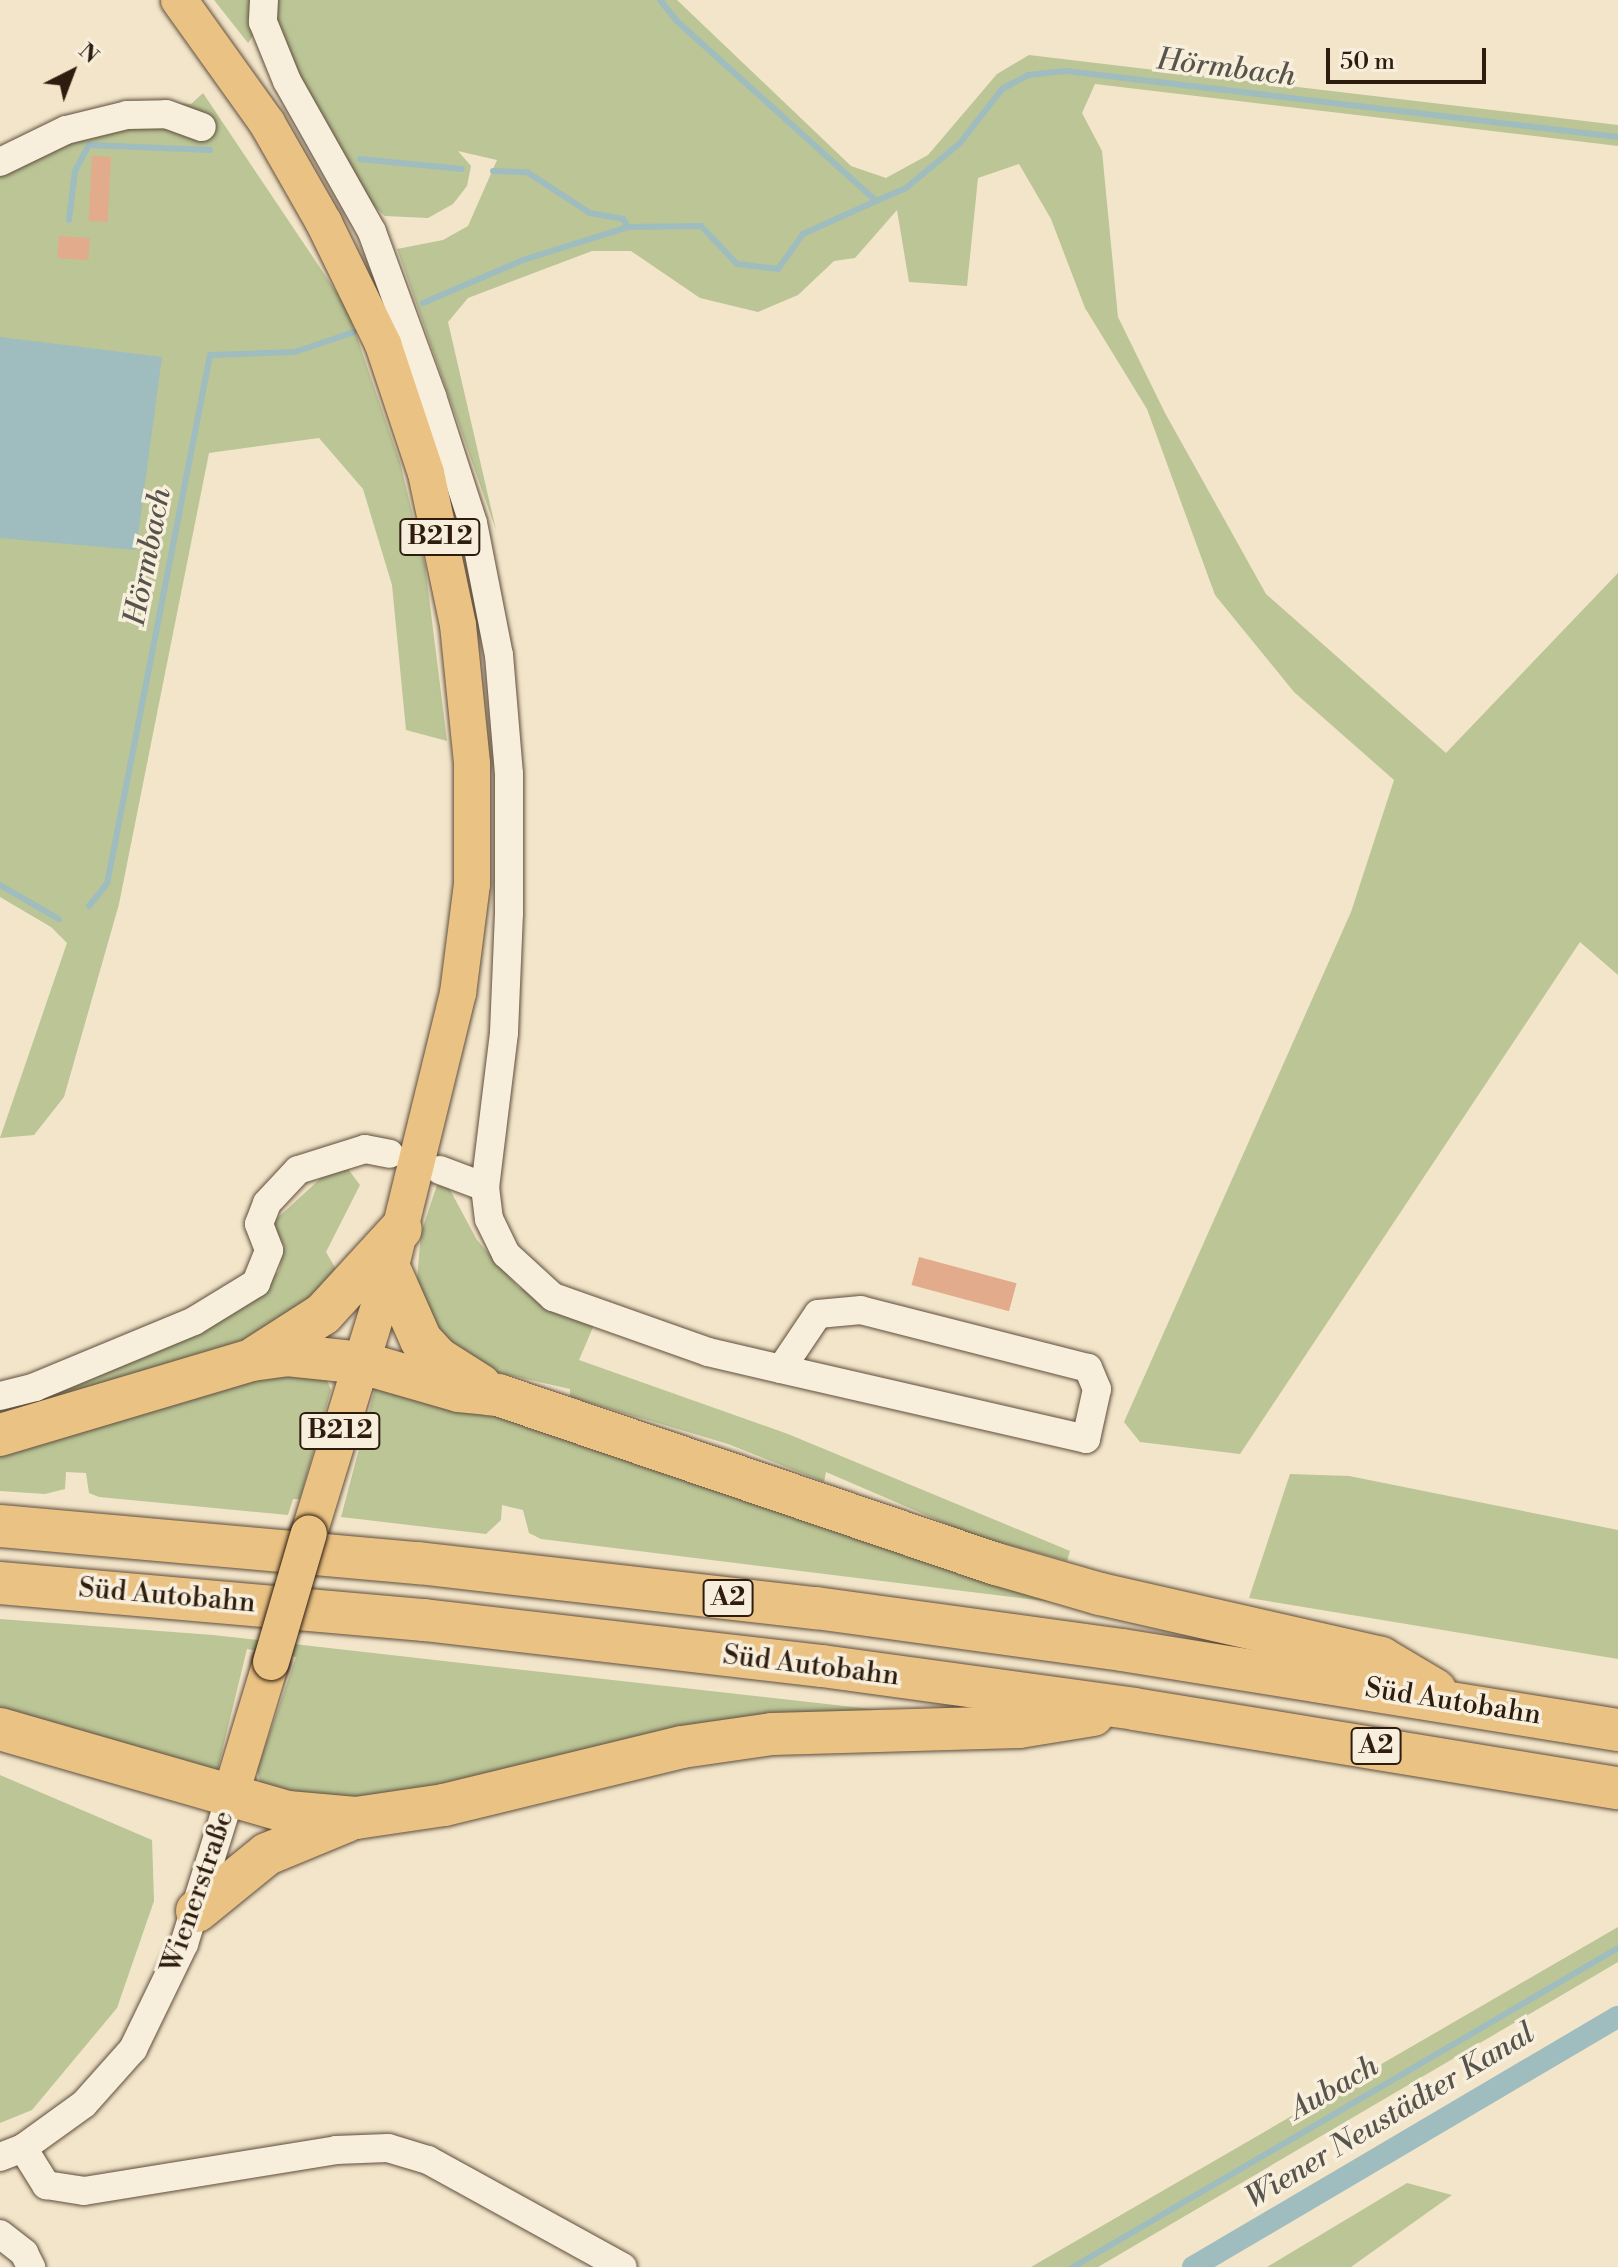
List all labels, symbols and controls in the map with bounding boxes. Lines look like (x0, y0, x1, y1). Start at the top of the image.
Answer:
north arrow (32, 32, 112, 112)
scale bar (1330, 32, 1490, 82)
text: N (73, 38, 104, 70)
water label: Hörmbach (1155, 42, 1297, 94)
text: 50 m (1340, 47, 1395, 77)
water label: Hörmbach (117, 485, 179, 629)
road number: B212 (398, 515, 482, 559)
road number: B212 (298, 1409, 382, 1453)
street label: Süd Autobahn (77, 1572, 257, 1620)
road number: A2 (702, 1576, 754, 1620)
street label: Süd Autobahn (721, 1639, 901, 1693)
street label: Süd Autobahn (1363, 1672, 1543, 1732)
road number: A2 (1350, 1724, 1402, 1768)
street label: Wienerstraße (155, 1807, 241, 1977)
water label: Wiener Neustädter Kanal (1239, 2015, 1541, 2217)
water label: Aubach (1283, 2048, 1385, 2128)

